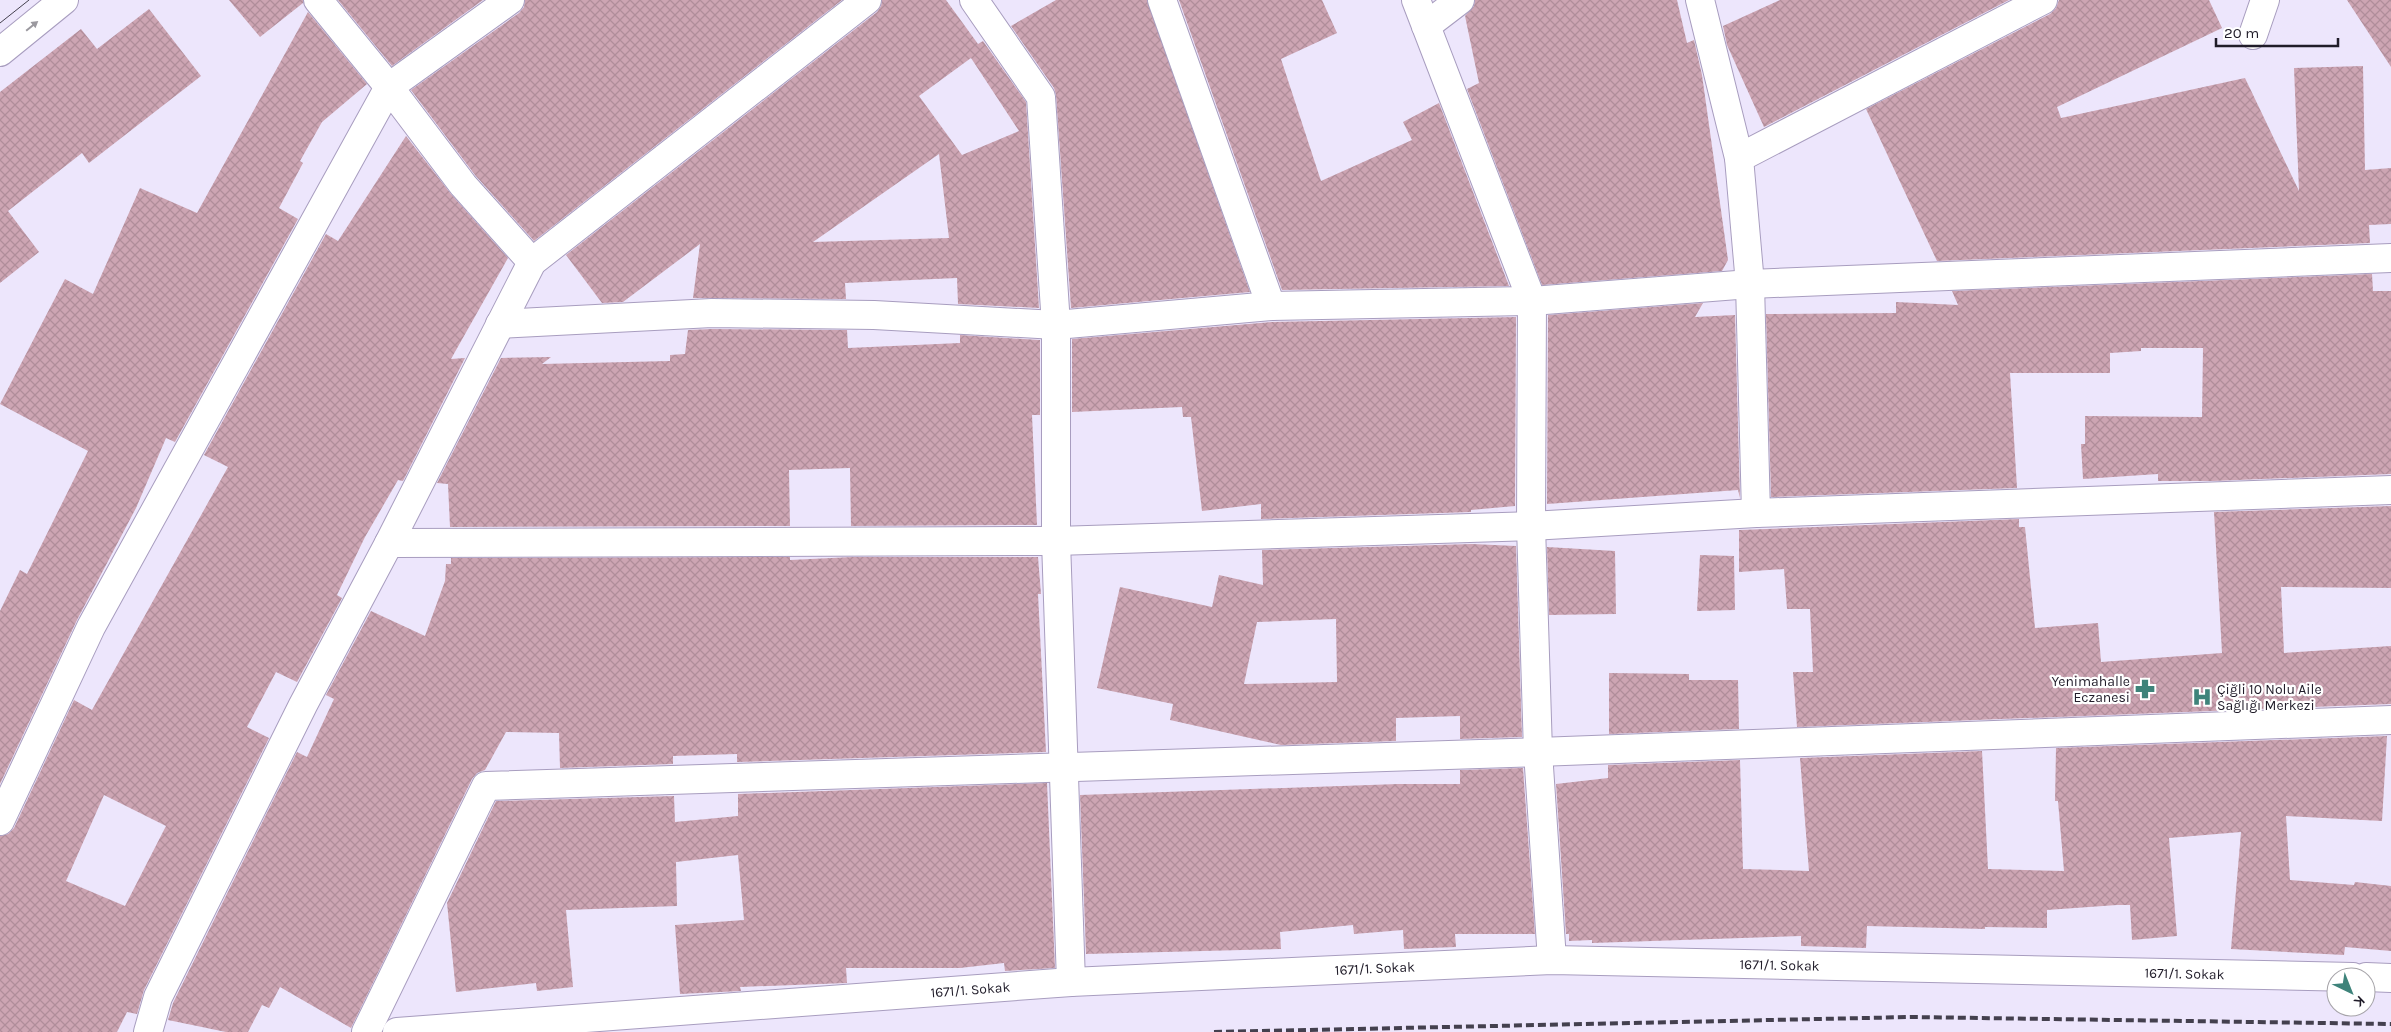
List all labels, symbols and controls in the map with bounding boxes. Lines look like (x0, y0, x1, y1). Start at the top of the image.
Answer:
scale bar (2216, 15, 2338, 47)
one-way arrow (25, 20, 38, 31)
text: 20 m (2224, 24, 2259, 42)
place label: Yenimahalle Eczanesi (2051, 673, 2130, 706)
pharmacy icon: Yenimahalle Eczanesi (2134, 678, 2156, 700)
place label: Çiğli 10 Nolu Aile Sağlığı Merkezi (2217, 681, 2322, 714)
hospital icon: Çiğli 10 Nolu Aile Sağlığı Merkezi (2191, 686, 2213, 708)
street label: 1671/1. Sokak (1739, 955, 1820, 974)
street label: 1671/1. Sokak (1334, 958, 1415, 978)
street label: 1671/1. Sokak (2144, 964, 2225, 983)
north arrow (2326, 967, 2376, 1017)
street label: 1671/1. Sokak (930, 978, 1011, 1001)
text: K (2350, 992, 2369, 1011)

